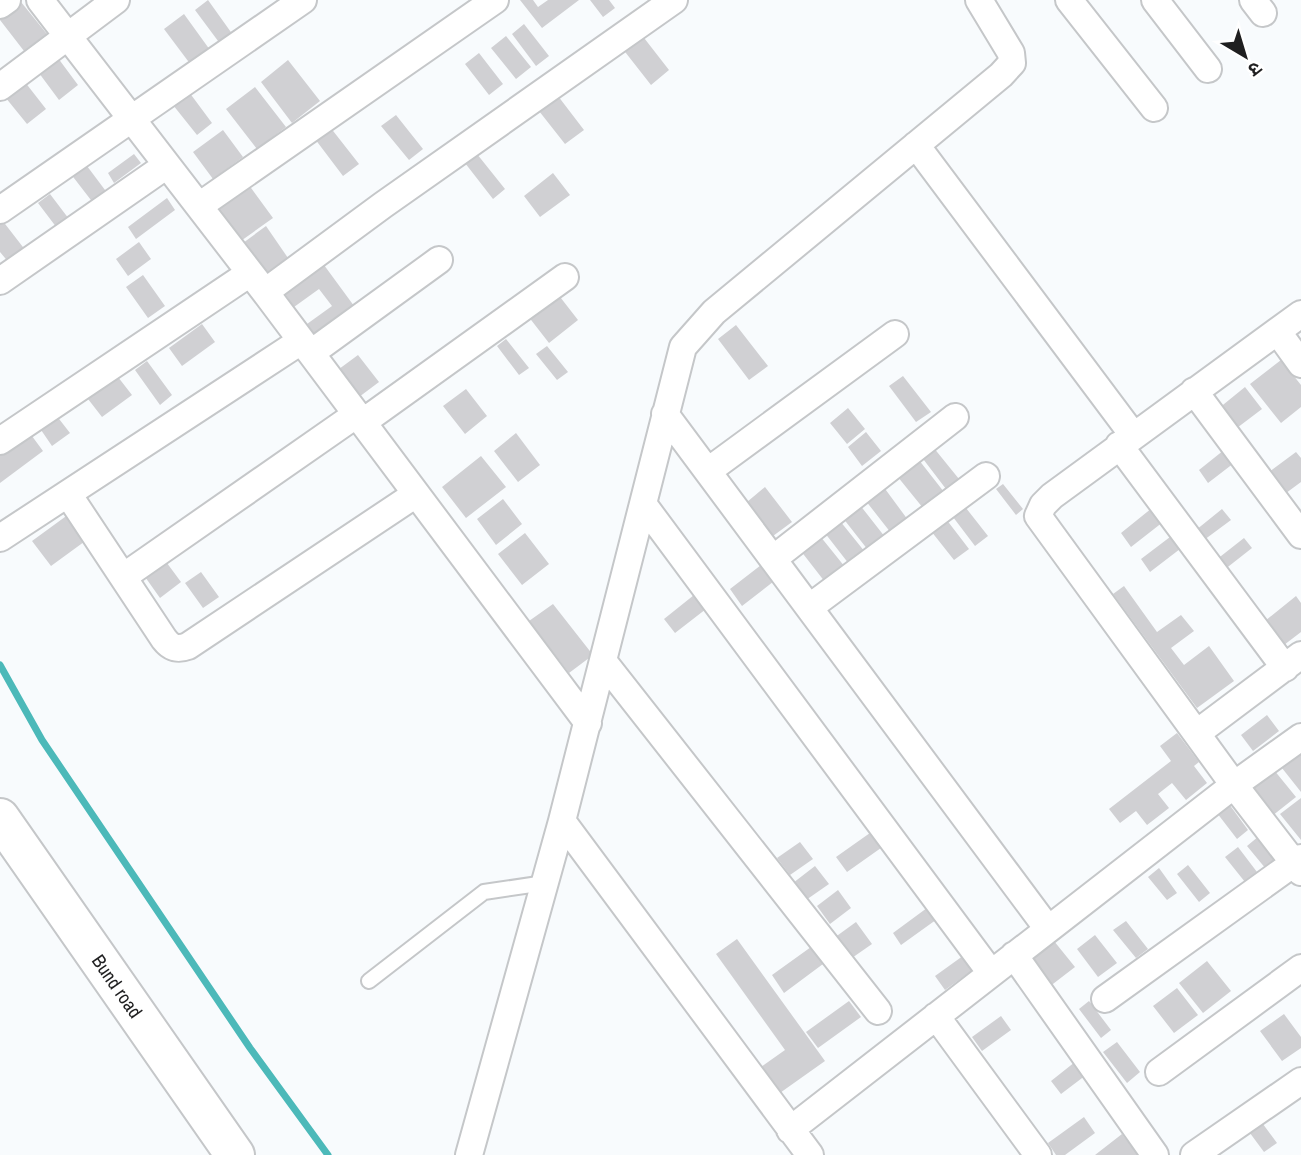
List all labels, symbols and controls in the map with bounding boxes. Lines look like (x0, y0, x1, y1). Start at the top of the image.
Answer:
north arrow (1210, 21, 1280, 91)
text: उ (1242, 56, 1268, 84)
street label: Bund road (86, 949, 149, 1023)

